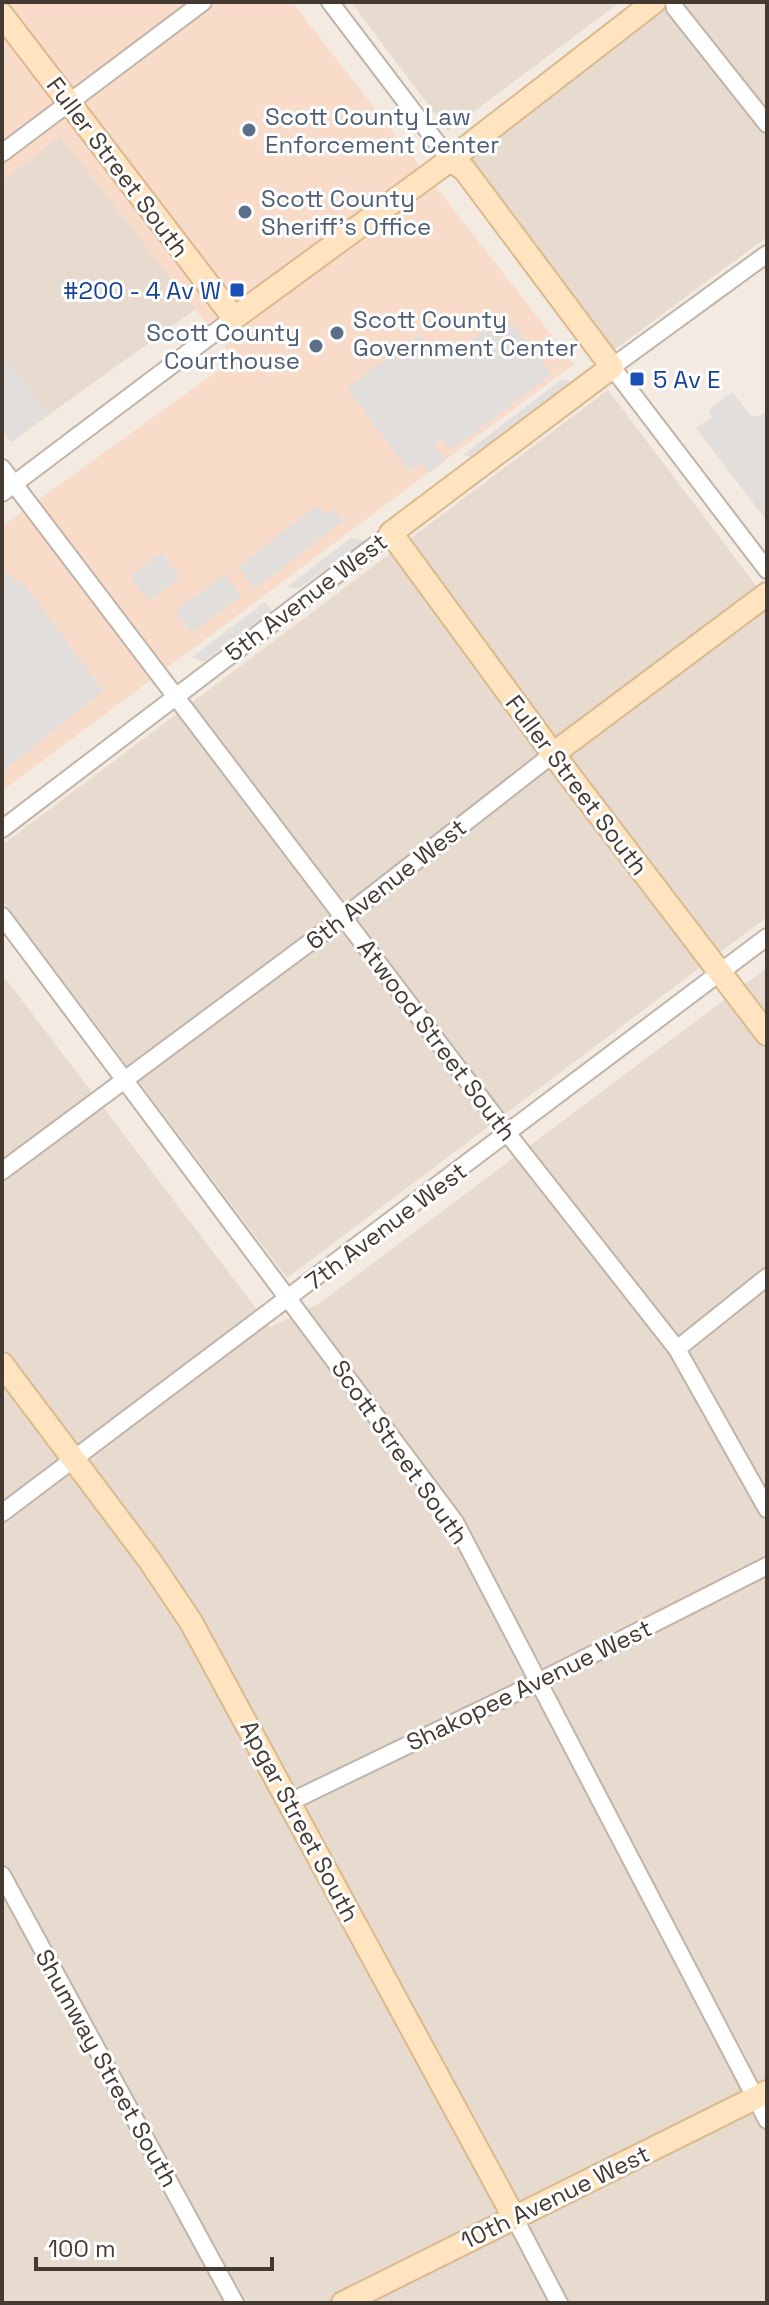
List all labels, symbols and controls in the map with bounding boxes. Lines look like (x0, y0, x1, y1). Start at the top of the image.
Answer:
street label: Fuller Street South (40, 70, 196, 264)
place label: Scott County Law Enforcement Center (265, 101, 499, 160)
marker: Scott County Law Enforcement Center (240, 121, 258, 139)
place label: Scott County Sheriff's Office (261, 183, 431, 242)
marker: Scott County Sheriff's Office (236, 203, 254, 221)
place label: #200 - 4 Av W (63, 275, 221, 306)
marker: #200 - 4 Av W (228, 281, 246, 299)
place label: Scott County Government Center (353, 304, 578, 363)
place label: Scott County Courthouse (146, 317, 300, 376)
marker: Scott County Government Center (328, 324, 346, 342)
marker: Scott County Courthouse (307, 337, 325, 355)
place label: 5 Av E (653, 364, 721, 395)
marker: 5 Av E (628, 370, 646, 388)
street label: 5th Avenue West (219, 526, 393, 668)
street label: Fuller Street South (499, 688, 655, 882)
street label: 6th Avenue West (299, 812, 473, 956)
street label: Atwood Street South (351, 933, 523, 1147)
street label: 7th Avenue West (299, 1155, 473, 1297)
street label: Scott Street South (325, 1354, 475, 1550)
street label: Shakopee Avenue West (401, 1612, 657, 1758)
street label: Apgar Street South (234, 1715, 366, 1927)
street label: Shumway Street South (29, 1944, 185, 2192)
street label: 10th Avenue West (456, 2138, 654, 2256)
scale bar (36, 2221, 272, 2271)
text: 100 m (48, 2233, 116, 2264)

